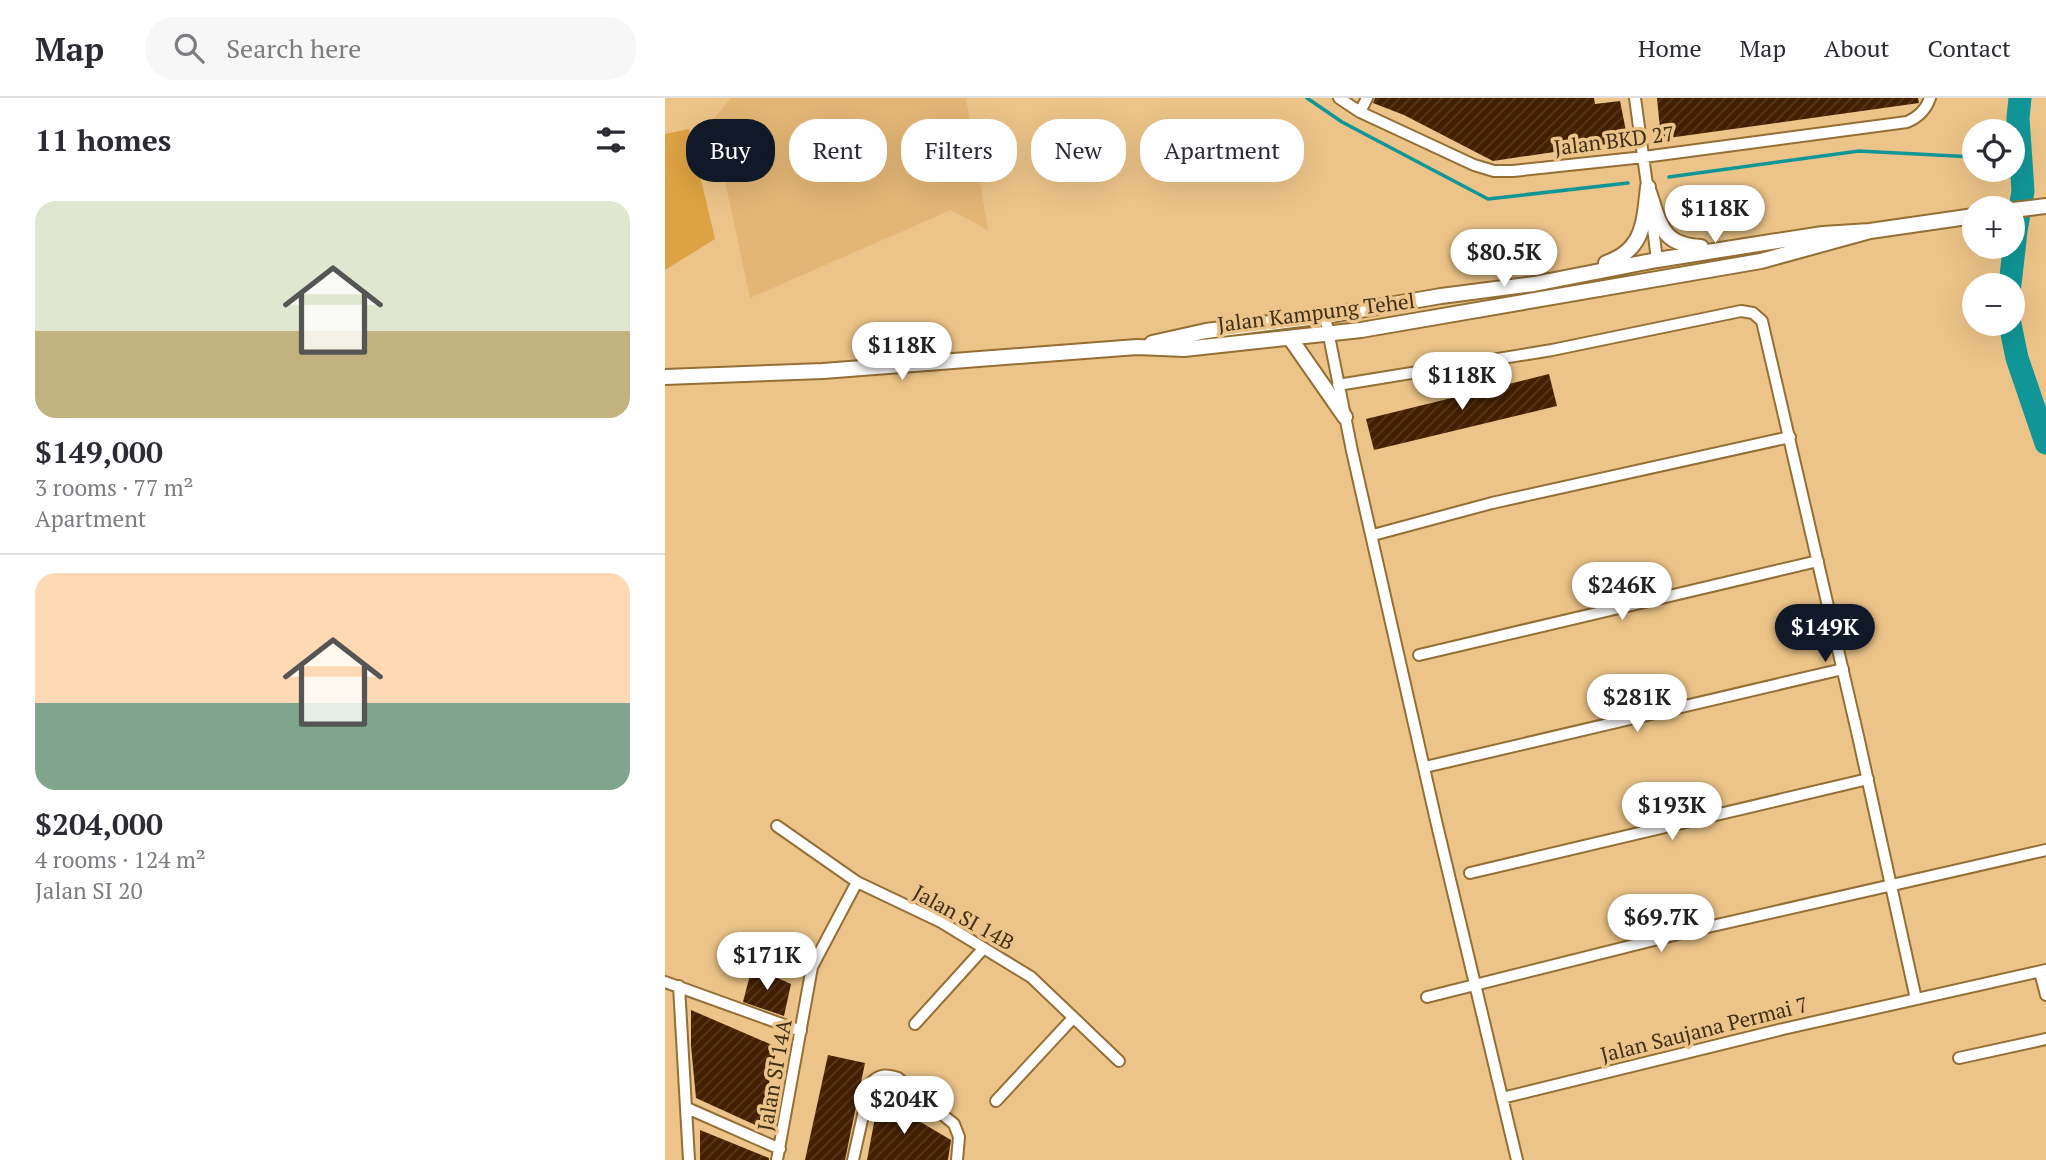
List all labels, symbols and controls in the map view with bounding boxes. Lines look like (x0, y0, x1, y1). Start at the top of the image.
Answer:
search box (146, 17, 636, 80)
text: Map (35, 27, 104, 70)
icon: search (170, 29, 208, 67)
text: Search here (226, 31, 361, 65)
text: Home (1638, 32, 1702, 64)
text: Map (1740, 32, 1786, 64)
text: About (1824, 32, 1890, 64)
text: Contact (1928, 32, 2011, 64)
chip: Buy (686, 119, 775, 182)
chip: Rent (789, 119, 887, 182)
chip: Filters (901, 119, 1017, 182)
chip: New (1031, 119, 1126, 182)
chip: Apartment (1140, 119, 1304, 182)
street label: Jalan BKD 27 (1552, 119, 1676, 161)
map controls (1962, 119, 2025, 336)
button: locate (1962, 119, 2025, 182)
text: 11 homes (35, 120, 171, 160)
icon: filters (592, 121, 630, 159)
pin: $118K (1666, 186, 1764, 245)
text: $118K (1681, 192, 1749, 223)
button: + (1962, 196, 2025, 259)
pin: $80.5K (1447, 230, 1561, 289)
text: $80.5K (1466, 236, 1542, 267)
icon: home (270, 247, 396, 373)
button: − (1962, 273, 2025, 336)
street label: Jalan Kampung Tehel (1216, 286, 1416, 338)
pin: $118K (853, 322, 951, 382)
text: $118K (868, 329, 936, 360)
pin: $118K (1413, 352, 1511, 412)
text: $118K (1428, 359, 1496, 390)
text: $149,000 (35, 432, 163, 472)
text: 3 rooms · 77 m² (35, 472, 194, 503)
text: Apartment (35, 503, 146, 534)
pin: $246K (1573, 562, 1671, 622)
text: $246K (1588, 569, 1656, 600)
pin: $149K (1776, 604, 1874, 664)
text: $149K (1791, 611, 1859, 642)
icon: home (270, 619, 396, 745)
pin: $281K (1588, 674, 1686, 734)
text: $281K (1603, 681, 1671, 712)
pin: $193K (1623, 782, 1721, 842)
text: $193K (1638, 789, 1706, 820)
text: $204,000 (35, 804, 163, 844)
text: 4 rooms · 124 m² (35, 844, 206, 875)
text: Jalan SI 20 (35, 875, 143, 906)
street label: Jalan SI 14B (909, 878, 1019, 956)
pin: $69.7K (1604, 894, 1718, 954)
text: $69.7K (1623, 901, 1699, 932)
pin: $171K (718, 932, 816, 992)
text: $171K (733, 939, 801, 970)
street label: Jalan Saujana Permai 7 (1597, 990, 1811, 1068)
street label: Jalan SI 14A (750, 1016, 798, 1133)
pin: $204K (855, 1076, 953, 1136)
text: $204K (870, 1083, 938, 1114)

